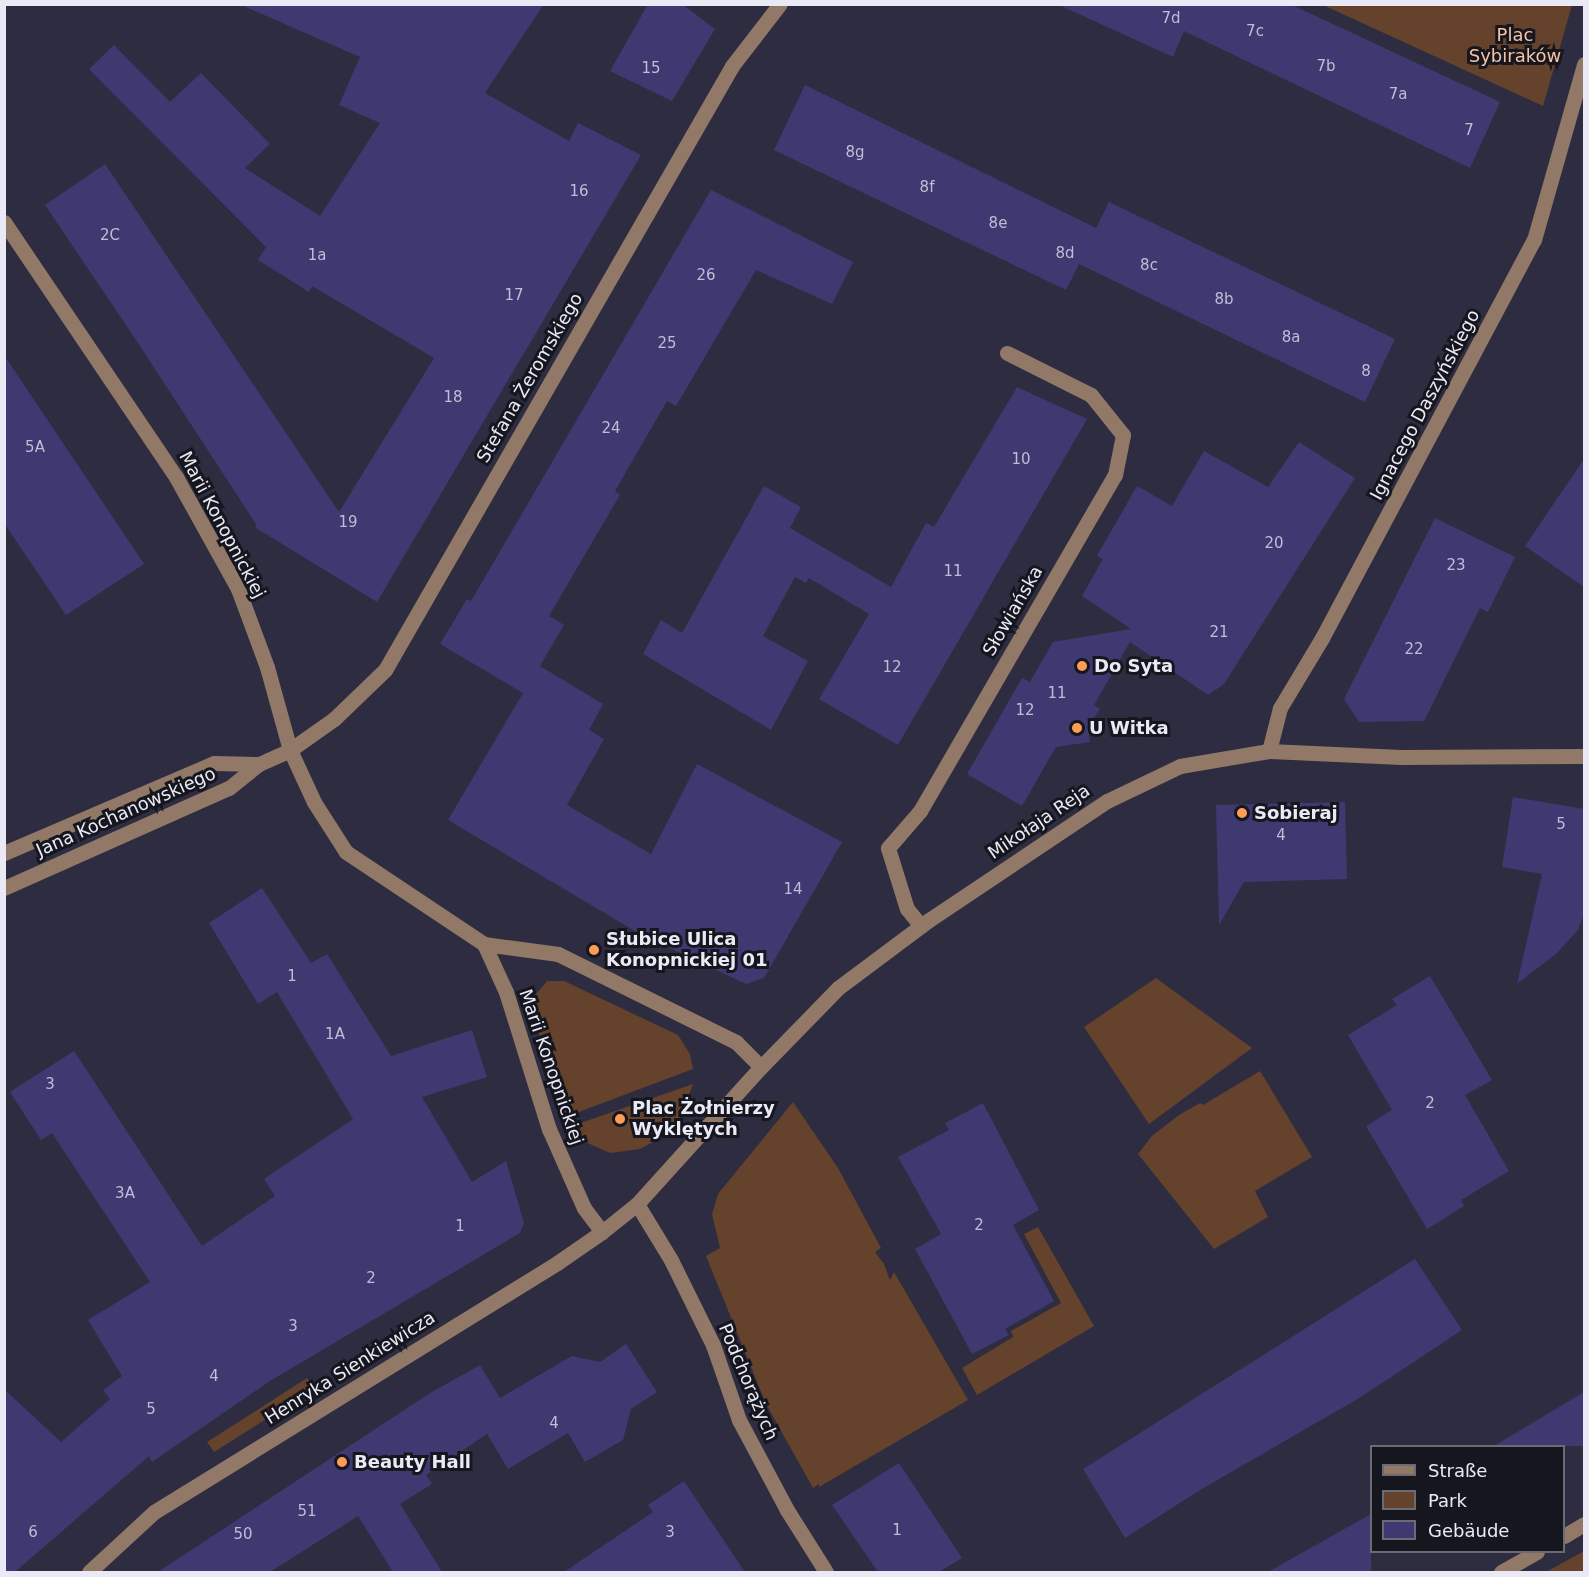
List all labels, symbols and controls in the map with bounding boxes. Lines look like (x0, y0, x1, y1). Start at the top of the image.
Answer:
house number: 7d (1161, 10, 1181, 28)
house number: 7c (1246, 23, 1264, 41)
park label: Plac Sybiraków (1469, 25, 1561, 68)
house number: 7b (1316, 58, 1336, 76)
house number: 15 (641, 60, 661, 78)
house number: 7a (1389, 86, 1407, 104)
house number: 7 (1464, 122, 1474, 140)
house number: 8g (845, 144, 865, 162)
house number: 8f (920, 179, 934, 197)
house number: 16 (569, 183, 589, 201)
house number: 8e (989, 215, 1007, 233)
house number: 2C (100, 227, 120, 245)
house number: 8d (1055, 245, 1075, 263)
house number: 1a (308, 247, 326, 265)
house number: 8c (1140, 257, 1158, 275)
house number: 26 (696, 267, 716, 285)
house number: 17 (504, 287, 524, 305)
street label: Stefana Żeromskiego (473, 289, 587, 467)
house number: 8b (1214, 291, 1234, 309)
street label: Ignacego Daszyńskiego (1366, 306, 1484, 504)
house number: 8a (1282, 329, 1300, 347)
house number: 25 (657, 335, 677, 353)
house number: 8 (1361, 363, 1371, 381)
house number: 18 (443, 389, 463, 407)
house number: 24 (601, 420, 621, 438)
house number: 5A (25, 439, 45, 457)
street label: Marii Konopnickiej (174, 448, 270, 602)
house number: 10 (1011, 451, 1031, 469)
house number: 19 (338, 514, 358, 532)
house number: 20 (1264, 535, 1284, 553)
house number: 23 (1446, 557, 1466, 575)
street label: Słowiańska (979, 562, 1047, 660)
house number: 11 (943, 563, 963, 581)
house number: 21 (1209, 624, 1229, 642)
house number: 22 (1404, 641, 1424, 659)
place label: Do Syta (1094, 655, 1173, 677)
house number: 12 (882, 659, 902, 677)
marker: Do Syta (1075, 659, 1089, 673)
house number: 11 (1047, 685, 1067, 703)
house number: 12 (1015, 702, 1035, 720)
place label: U Witka (1089, 717, 1169, 739)
marker: U Witka (1070, 721, 1084, 735)
street label: Jana Kochanowskiego (33, 763, 219, 861)
street label: Mikołaja Reja (984, 780, 1094, 864)
place label: Sobieraj (1254, 802, 1338, 824)
marker: Sobieraj (1235, 806, 1249, 820)
house number: 5 (1556, 816, 1566, 834)
house number: 4 (1276, 827, 1286, 845)
house number: 14 (783, 881, 803, 899)
place label: Słubice Ulica Konopnickiej 01 (606, 929, 768, 972)
marker: Słubice Ulica Konopnickiej 01 (587, 943, 601, 957)
house number: 1 (287, 968, 297, 986)
street label: Marii Konopnickiej (514, 986, 588, 1148)
house number: 1A (325, 1026, 345, 1044)
house number: 3 (45, 1076, 55, 1094)
house number: 2 (1425, 1095, 1435, 1113)
place label: Plac Żołnierzy Wyklętych (632, 1098, 775, 1140)
marker: Plac Żołnierzy Wyklętych (613, 1112, 627, 1126)
house number: 3A (115, 1185, 135, 1203)
house number: 2 (974, 1217, 984, 1235)
house number: 1 (455, 1218, 465, 1236)
house number: 2 (366, 1270, 376, 1288)
street label: Henryka Sienkiewicza (261, 1307, 439, 1429)
house number: 3 (288, 1318, 298, 1336)
street label: Podchorążych (714, 1320, 782, 1444)
house number: 4 (209, 1368, 219, 1386)
house number: 5 (146, 1401, 156, 1419)
house number: 4 (549, 1415, 559, 1433)
legend (1370, 1445, 1565, 1553)
place label: Beauty Hall (354, 1451, 471, 1473)
marker: Beauty Hall (335, 1455, 349, 1469)
text: Straße (1428, 1460, 1487, 1481)
text: Park (1428, 1490, 1467, 1511)
house number: 51 (297, 1503, 317, 1521)
text: Gebäude (1428, 1520, 1509, 1541)
house number: 1 (892, 1522, 902, 1540)
house number: 6 (28, 1524, 38, 1542)
house number: 3 (665, 1524, 675, 1542)
house number: 50 (233, 1526, 253, 1544)

